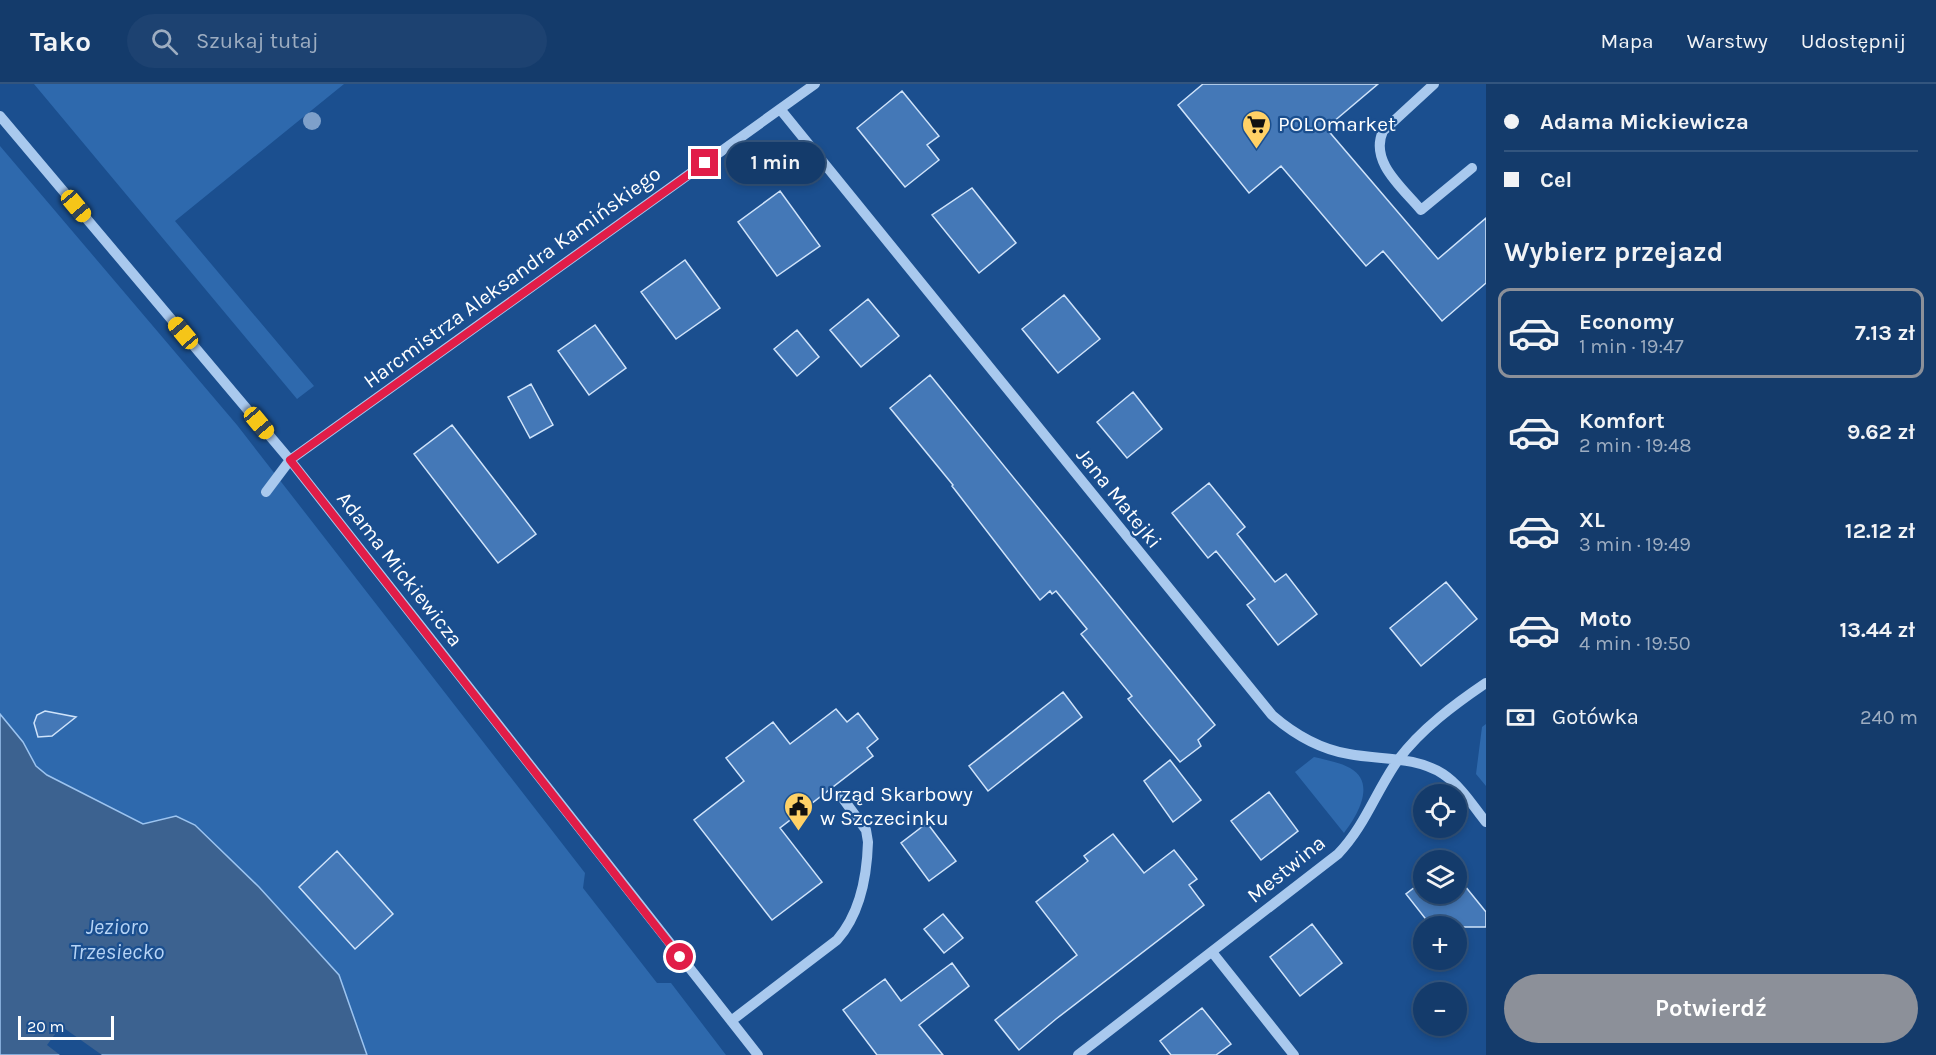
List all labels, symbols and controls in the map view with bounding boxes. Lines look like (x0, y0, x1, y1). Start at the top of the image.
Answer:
search box (127, 14, 547, 68)
text: Tako (30, 25, 91, 58)
icon: search (148, 25, 181, 58)
text: Szukaj tutaj (196, 28, 319, 54)
text: Mapa (1600, 29, 1654, 53)
text: Warstwy (1687, 29, 1768, 53)
text: Udostępnij (1801, 29, 1906, 53)
supermarket icon: POLOmarket (1241, 108, 1273, 150)
text: Adama Mickiewicza (1540, 109, 1749, 135)
place label: POLOmarket (1278, 112, 1396, 136)
callout: 1 min (726, 142, 825, 184)
route end (691, 149, 718, 176)
text: 1 min (750, 151, 801, 174)
street label: Harcmistrza Aleksandra Kamińskiego (359, 161, 665, 393)
text: Cel (1540, 167, 1572, 193)
car (58, 186, 94, 226)
text: Wybierz przejazd (1504, 236, 1723, 268)
icon: car (1507, 306, 1561, 360)
text: Economy (1579, 309, 1674, 335)
car (165, 313, 201, 353)
text: 7.13 zł (1855, 320, 1915, 346)
text: 1 min · 19:47 (1579, 335, 1684, 358)
car (241, 403, 277, 443)
icon: car (1507, 405, 1561, 459)
text: Komfort (1579, 408, 1665, 434)
text: 9.62 zł (1847, 419, 1915, 445)
text: 2 min · 19:48 (1579, 434, 1691, 457)
street label: Jana Matejki (1071, 443, 1167, 553)
street label: Adama Mickiewicza (332, 487, 468, 651)
icon: car (1507, 504, 1561, 558)
text: XL (1579, 507, 1605, 533)
text: 12.12 zł (1845, 518, 1915, 544)
text: 3 min · 19:49 (1579, 533, 1691, 556)
icon: car (1507, 603, 1561, 657)
text: Moto (1579, 606, 1632, 632)
text: 13.44 zł (1839, 617, 1915, 643)
text: 4 min · 19:50 (1579, 632, 1691, 655)
icon: cash (1504, 701, 1537, 734)
text: Gotówka (1552, 704, 1639, 730)
text: 240 m (1860, 706, 1918, 729)
place label: Urząd Skarbowy w Szczecinku (820, 782, 973, 830)
map controls (1413, 784, 1467, 1036)
button: locate (1413, 784, 1467, 838)
public building icon: Urząd Skarbowy w Szczecinku (783, 790, 815, 832)
street label: Mestwina (1242, 830, 1330, 908)
button: layers (1413, 850, 1467, 904)
water label: Jezioro Trzesiecko (70, 914, 164, 965)
button: + (1413, 916, 1467, 970)
route start (666, 943, 693, 970)
button: Potwierdź (1504, 974, 1918, 1043)
button: − (1413, 982, 1467, 1036)
scale bar (18, 1013, 114, 1040)
text: 20 m (27, 1017, 65, 1036)

